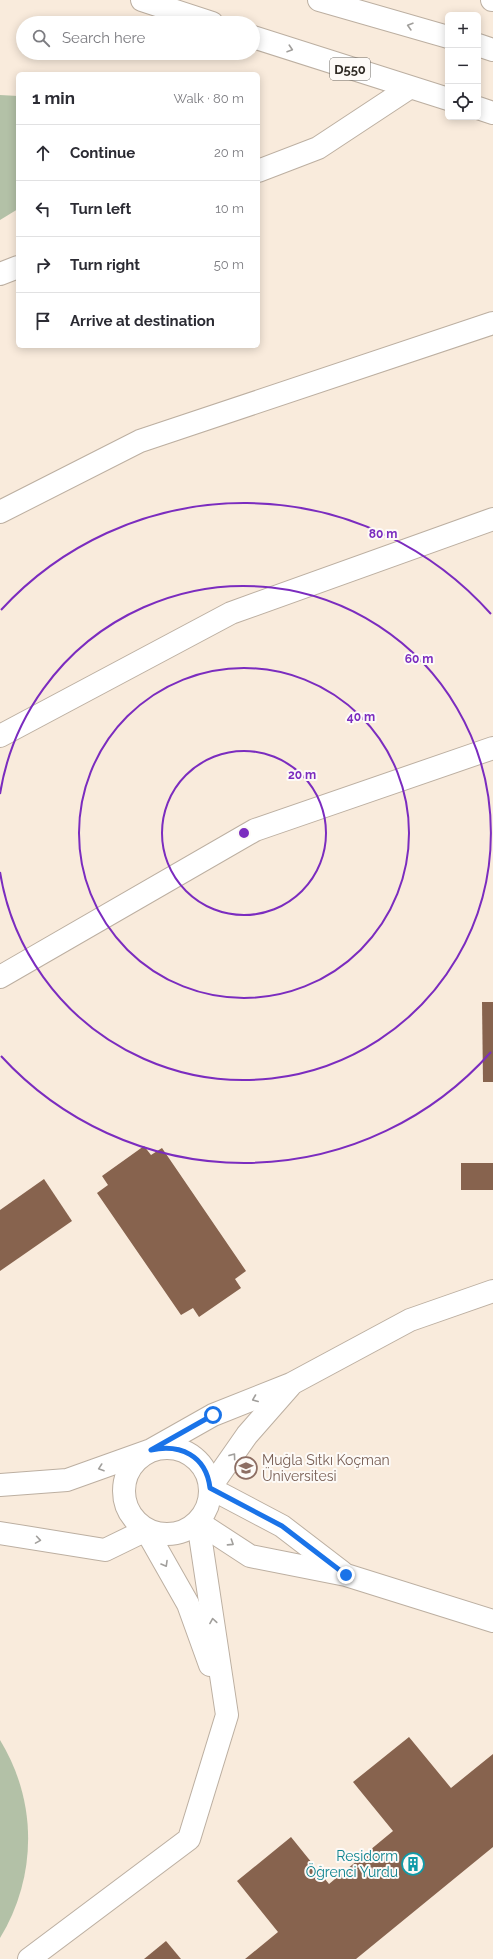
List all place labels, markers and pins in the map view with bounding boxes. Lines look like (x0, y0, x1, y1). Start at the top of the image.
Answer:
centre of rings (237, 826, 251, 840)
place label: Muğla Sıtkı Koçman Üniversitesi (262, 1452, 390, 1484)
school or university icon: Muğla Sıtkı Koçman Üniversitesi (233, 1455, 259, 1481)
place label: Residorm Öğrenci Yurdu (306, 1848, 398, 1880)
building icon: Residorm Öğrenci Yurdu (400, 1851, 426, 1877)

